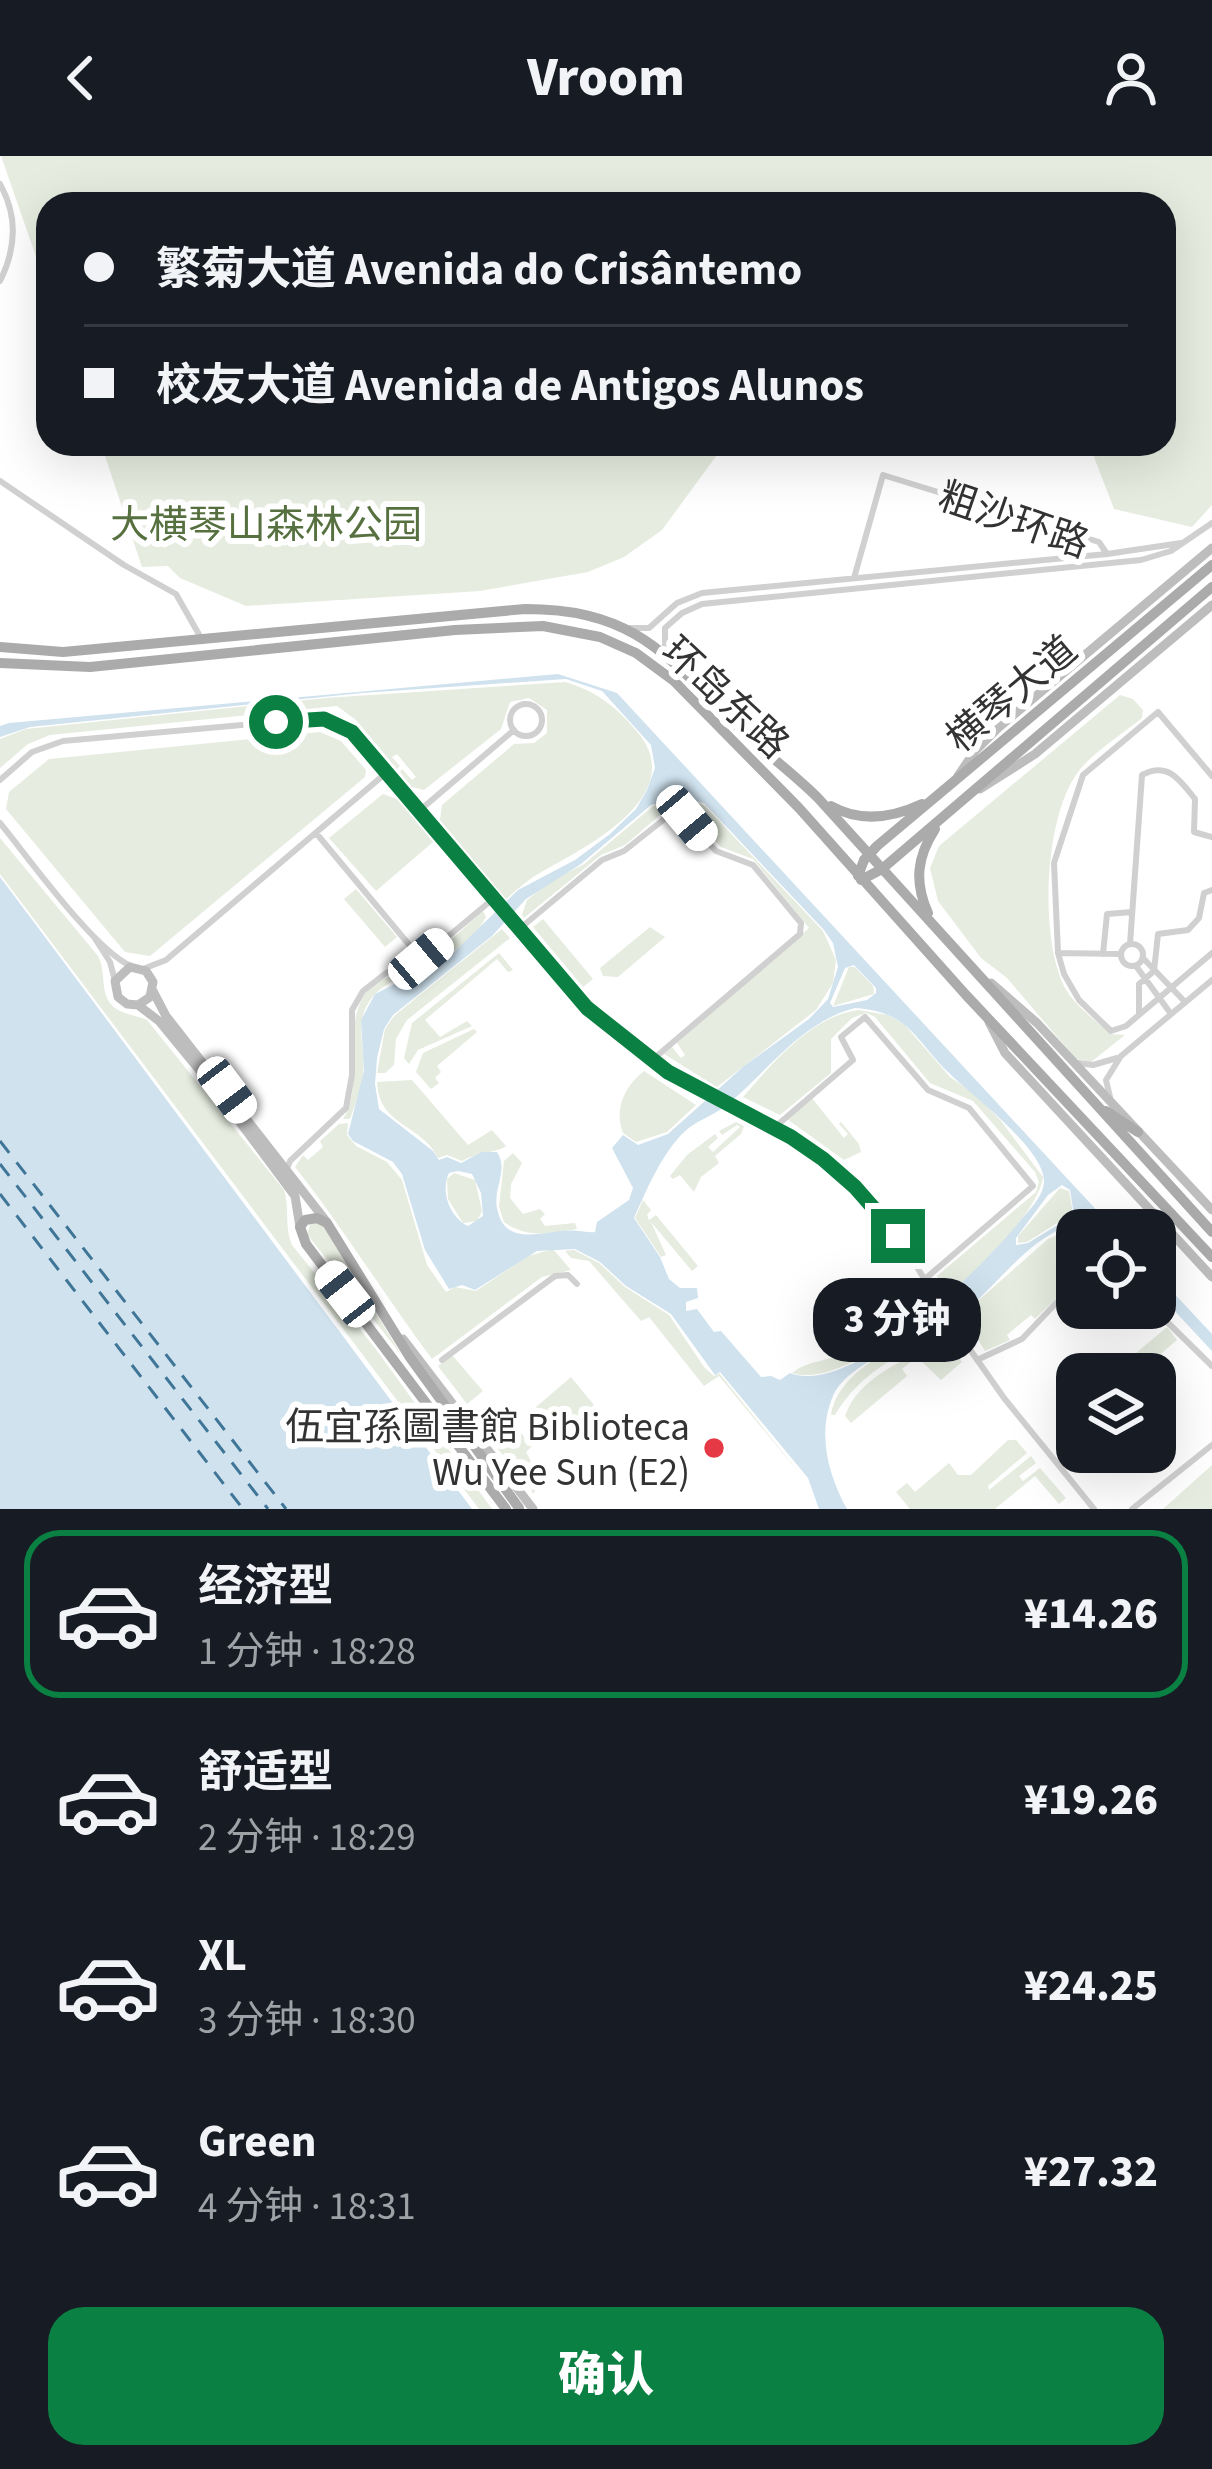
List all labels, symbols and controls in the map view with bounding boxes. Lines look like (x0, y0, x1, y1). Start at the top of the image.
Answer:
text: Vroom (527, 40, 685, 117)
icon: back (48, 45, 114, 111)
icon: person (1098, 45, 1164, 111)
text: 繁菊大道 Avenida do Crisântemo (156, 238, 802, 302)
text: 校友大道 Avenida de Antigos Alunos (156, 354, 864, 418)
street label: 粗沙环路 (930, 469, 1096, 573)
park label: 大横琴山森林公园 (110, 498, 422, 554)
street label: 横琴大道 (935, 623, 1090, 766)
street label: 环岛东路 (648, 625, 801, 772)
route start (249, 695, 303, 749)
car (650, 779, 724, 857)
car (382, 922, 460, 996)
car (191, 1050, 263, 1130)
route end (871, 1209, 925, 1263)
map controls (1056, 1209, 1176, 1473)
button: locate (1056, 1209, 1176, 1329)
car (309, 1255, 381, 1333)
callout: 3 分钟 (814, 1278, 982, 1362)
text: 3 分钟 (844, 1292, 950, 1348)
button: layers (1056, 1353, 1176, 1473)
place label: 伍宜孫圖書館 Biblioteca Wu Yee Sun (E2) (285, 1400, 690, 1501)
marker: 伍宜孫圖書館 Biblioteca Wu Yee Sun (E2) (701, 1435, 727, 1461)
text: 经济型 (198, 1555, 333, 1619)
icon: car (54, 1560, 162, 1668)
text: ¥14.26 (1024, 1582, 1158, 1646)
text: 1 分钟 · 18:28 (198, 1624, 416, 1680)
text: 舒适型 (198, 1741, 333, 1805)
icon: car (54, 1746, 162, 1854)
text: ¥19.26 (1024, 1768, 1158, 1832)
text: 2 分钟 · 18:29 (198, 1810, 416, 1866)
text: XL (198, 1924, 247, 1988)
icon: car (54, 1932, 162, 2040)
text: ¥24.25 (1024, 1954, 1158, 2018)
text: 3 分钟 · 18:30 (198, 1993, 416, 2049)
text: Green (198, 2110, 317, 2174)
icon: car (54, 2118, 162, 2226)
text: ¥27.32 (1024, 2140, 1158, 2204)
text: 4 分钟 · 18:31 (198, 2179, 416, 2235)
button: 确认 (48, 2307, 1164, 2445)

